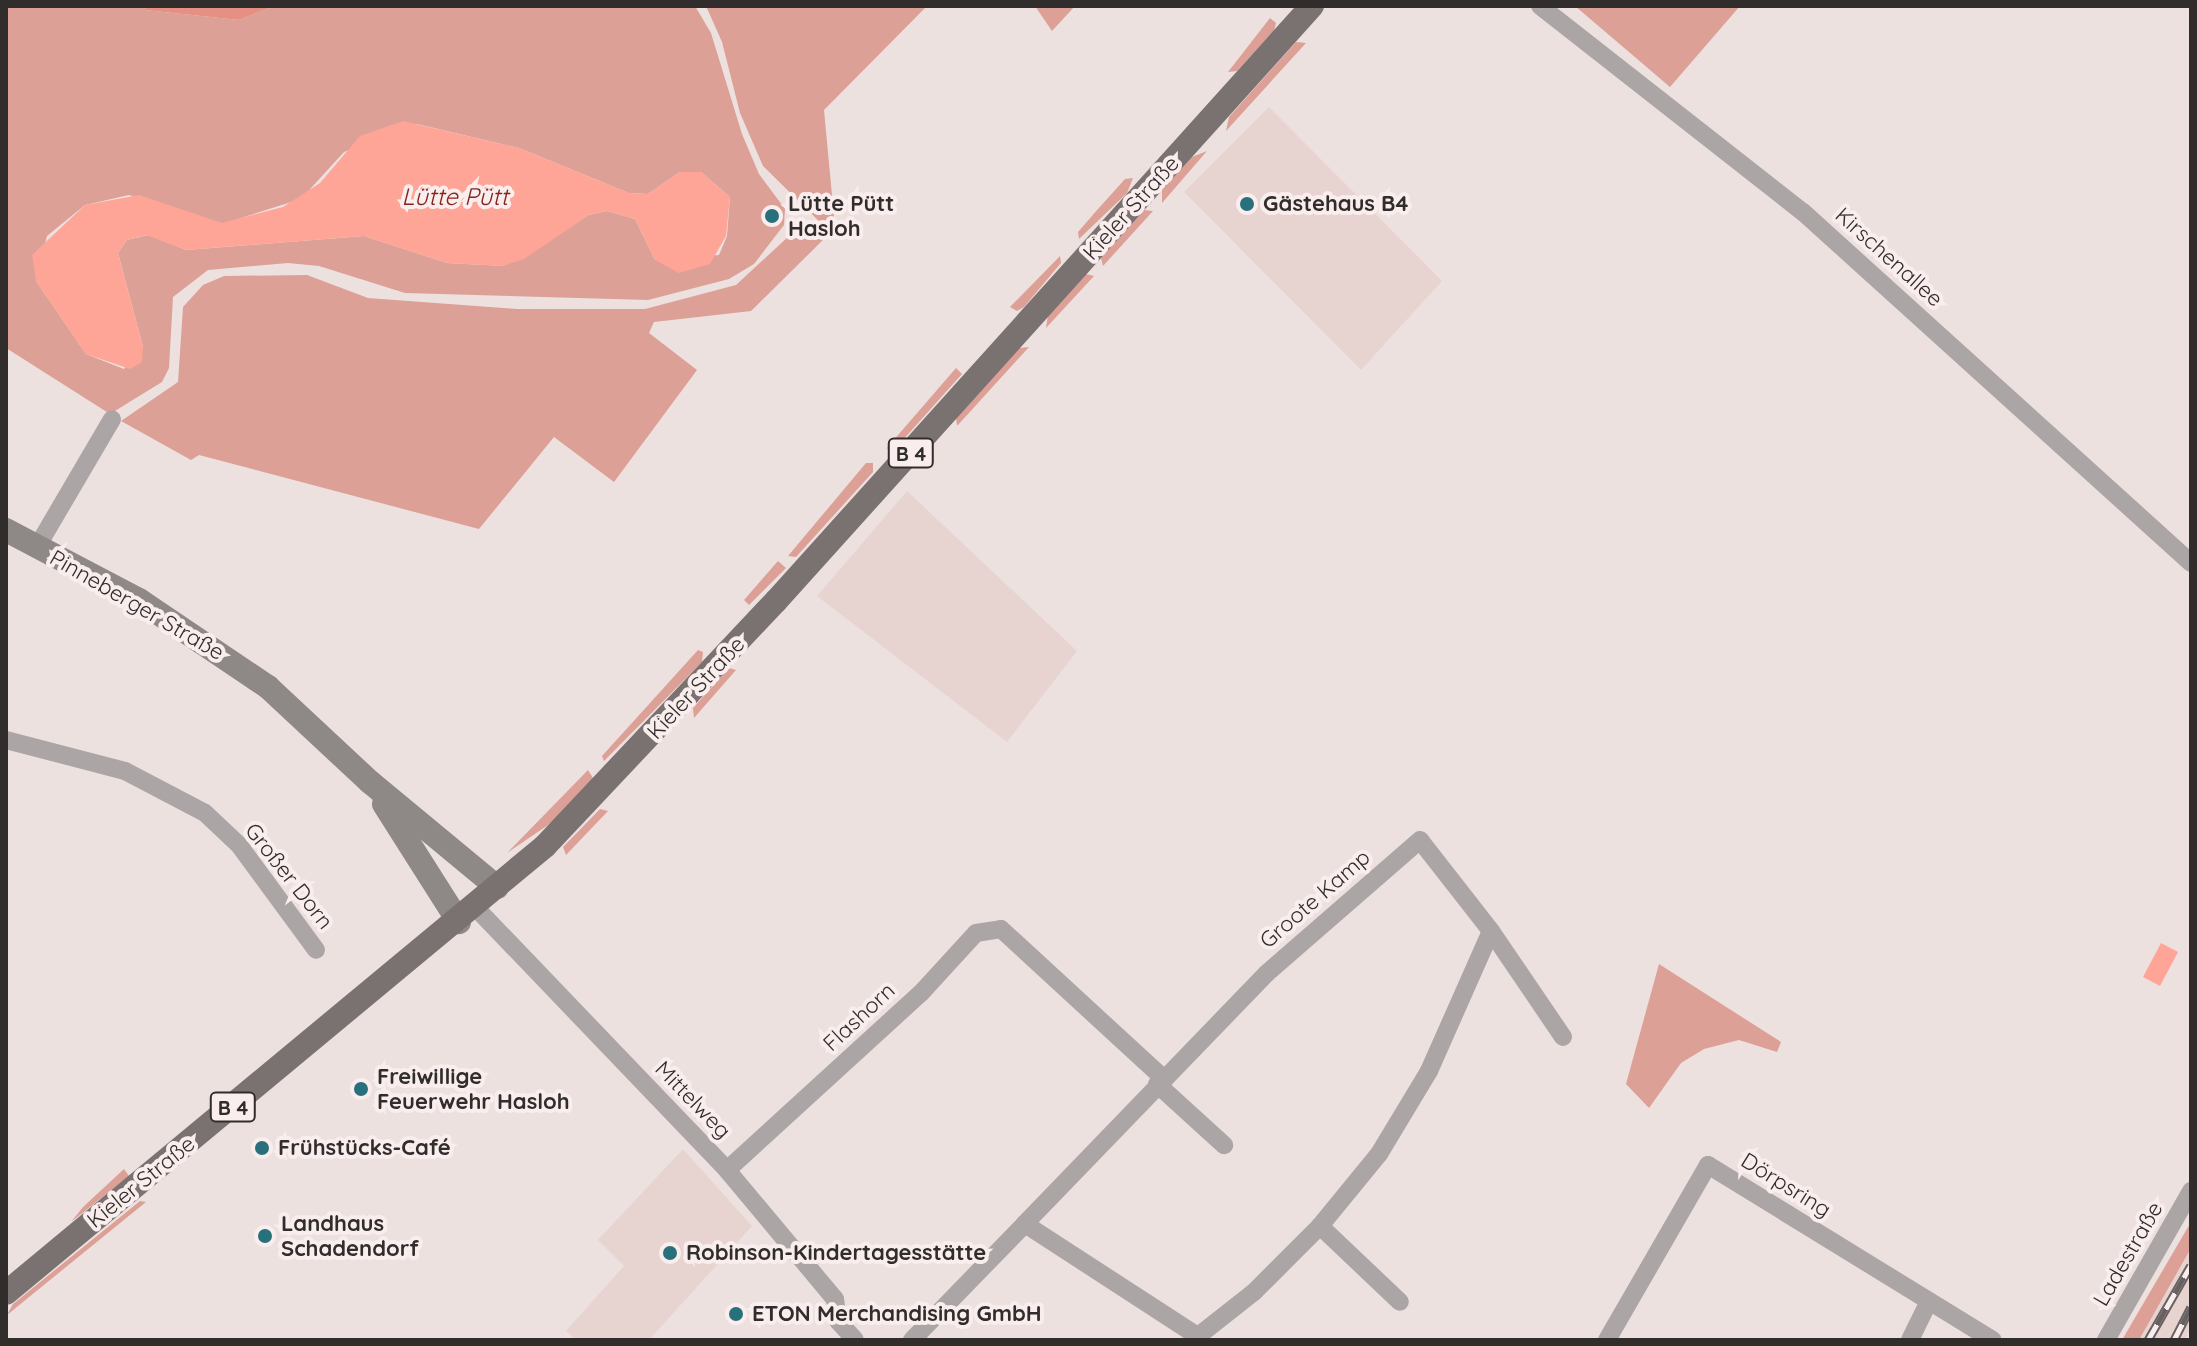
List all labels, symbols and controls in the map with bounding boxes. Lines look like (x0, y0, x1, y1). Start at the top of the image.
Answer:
street label: Kieler Straße (1077, 151, 1185, 265)
water label: Lütte Pütt (402, 183, 508, 211)
place label: Lütte Pütt Hasloh (788, 190, 894, 242)
place label: Gästehaus B4 (1263, 191, 1408, 217)
marker: Gästehaus B4 (1238, 195, 1256, 213)
street label: Kirschenallee (1830, 202, 1948, 312)
marker: Lütte Pütt Hasloh (763, 207, 781, 225)
road number: B 4 (887, 437, 935, 469)
street label: Pinneberger Straße (45, 544, 229, 666)
street label: Kieler Straße (642, 631, 750, 745)
street label: Großer Dorn (239, 818, 339, 934)
street label: Groote Kamp (1255, 844, 1375, 954)
street label: Flashorn (818, 977, 900, 1057)
street label: Mittelweg (650, 1056, 736, 1144)
place label: Freiwillige Feuerwehr Hasloh (377, 1063, 570, 1114)
marker: Freiwillige Feuerwehr Hasloh (352, 1080, 370, 1098)
road number: B 4 (209, 1091, 257, 1123)
street label: Kieler Straße (82, 1131, 200, 1233)
place label: Frühstücks-Café (278, 1135, 451, 1161)
marker: Frühstücks-Café (253, 1139, 271, 1157)
street label: Dörpsring (1736, 1147, 1836, 1223)
street label: Ladestraße (2088, 1197, 2168, 1311)
place label: Landhaus Schadendorf (281, 1210, 419, 1262)
marker: Landhaus Schadendorf (256, 1227, 274, 1245)
place label: Robinson-Kindertagesstätte (686, 1240, 986, 1266)
marker: Robinson-Kindertagesstätte (661, 1244, 679, 1262)
place label: ETON Merchandising GmbH (752, 1301, 1042, 1327)
marker: ETON Merchandising GmbH (727, 1305, 745, 1323)

